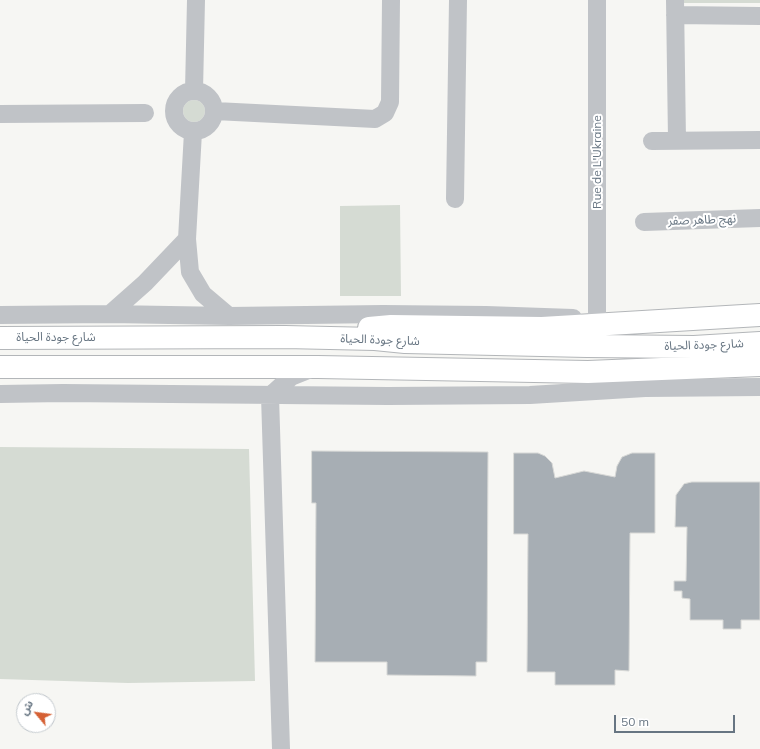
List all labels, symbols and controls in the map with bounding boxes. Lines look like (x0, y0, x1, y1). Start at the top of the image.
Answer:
street label: Rue de L'Ukraine (590, 115, 604, 209)
street label: نهج طاهر صفر (668, 212, 736, 228)
street label: شارع جودة الحياة (16, 330, 96, 344)
street label: شارع جودة الحياة (340, 331, 420, 349)
street label: شارع جودة الحياة (664, 336, 744, 354)
north arrow (16, 693, 56, 733)
text: ش (17, 698, 36, 718)
scale bar (616, 707, 737, 733)
text: 50 m (621, 714, 649, 729)

